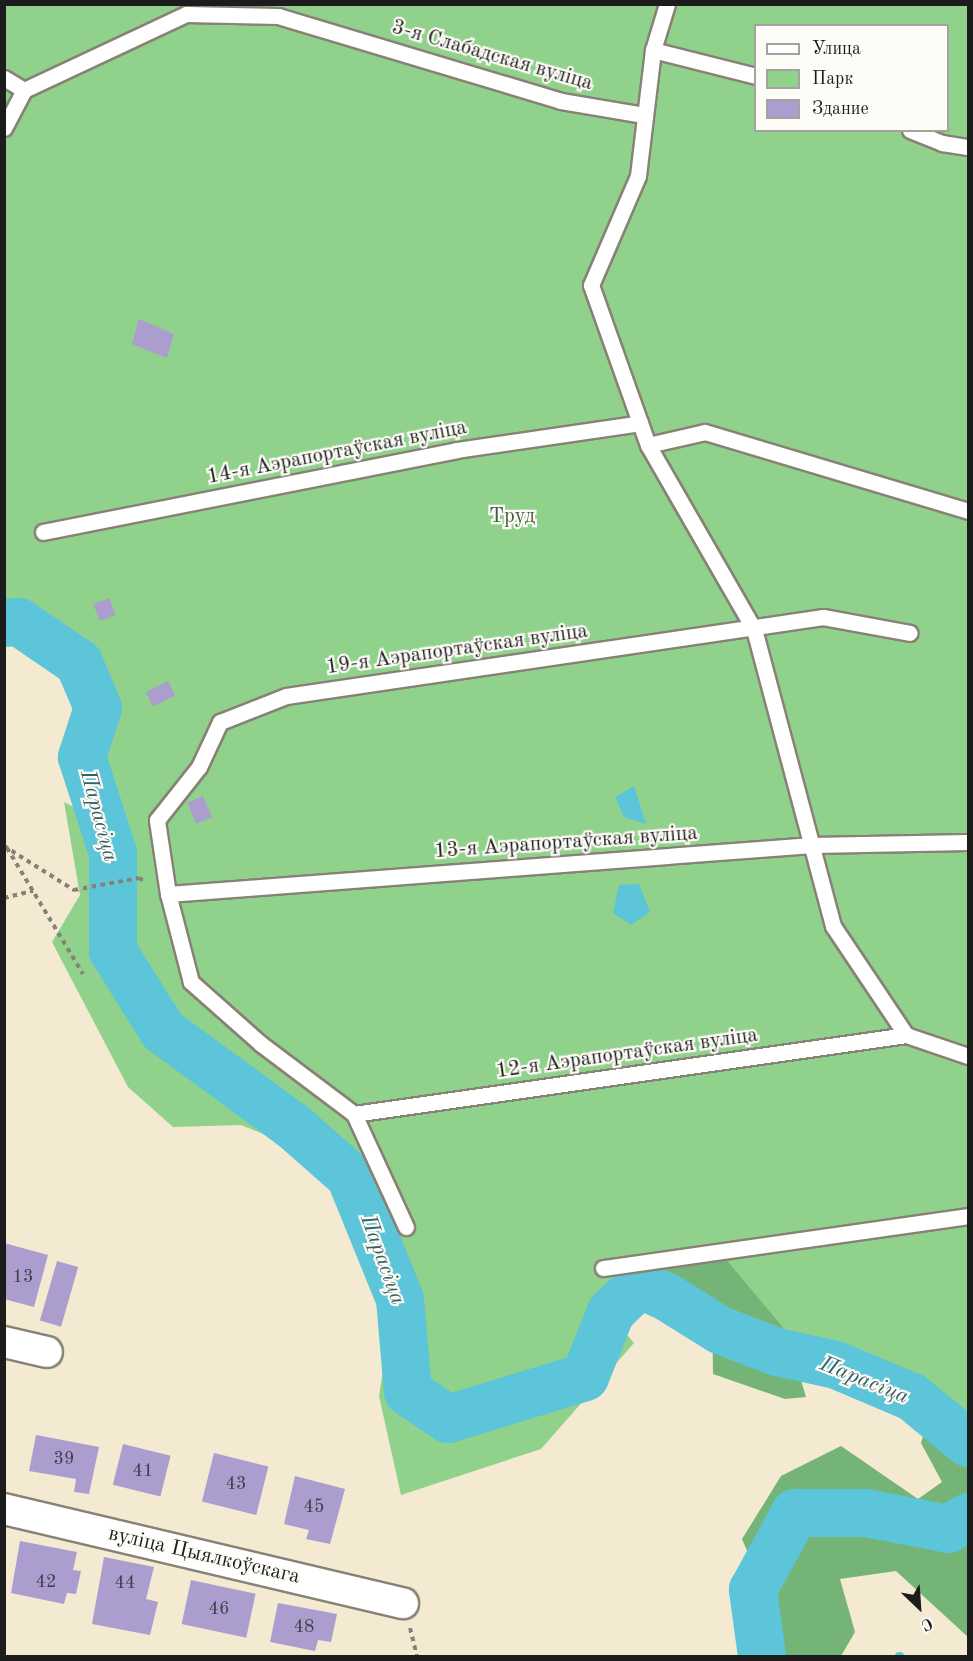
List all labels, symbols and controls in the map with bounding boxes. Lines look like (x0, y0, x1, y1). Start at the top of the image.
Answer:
street label: 3-я Слабадская вуліца (389, 15, 595, 97)
legend (754, 24, 949, 132)
text: Улица (812, 40, 861, 58)
text: Парк (812, 70, 853, 88)
text: Здание (812, 100, 869, 118)
street label: 14-я Аэрапортаўская вуліца (205, 415, 469, 491)
park label: Труд (489, 504, 535, 530)
street label: 19-я Аэрапортаўская вуліца (325, 619, 589, 681)
water label: Парасіца (73, 767, 123, 865)
street label: 13-я Аэрапортаўская вуліца (433, 821, 699, 865)
street label: 12-я Аэрапортаўская вуліца (495, 1023, 759, 1085)
water label: Парасіца (354, 1211, 410, 1309)
house number: 13 (13, 1266, 33, 1288)
water label: Парасіца (816, 1351, 912, 1411)
house number: 39 (54, 1448, 74, 1470)
house number: 41 (133, 1460, 153, 1482)
house number: 43 (226, 1473, 246, 1495)
house number: 45 (304, 1496, 324, 1518)
street label: вуліца Цыялкоўскага (106, 1522, 302, 1590)
house number: 42 (36, 1571, 56, 1593)
house number: 44 (115, 1572, 135, 1594)
north arrow (889, 1577, 949, 1637)
house number: 46 (209, 1598, 229, 1620)
text: С (918, 1614, 935, 1633)
house number: 48 (294, 1616, 314, 1638)

